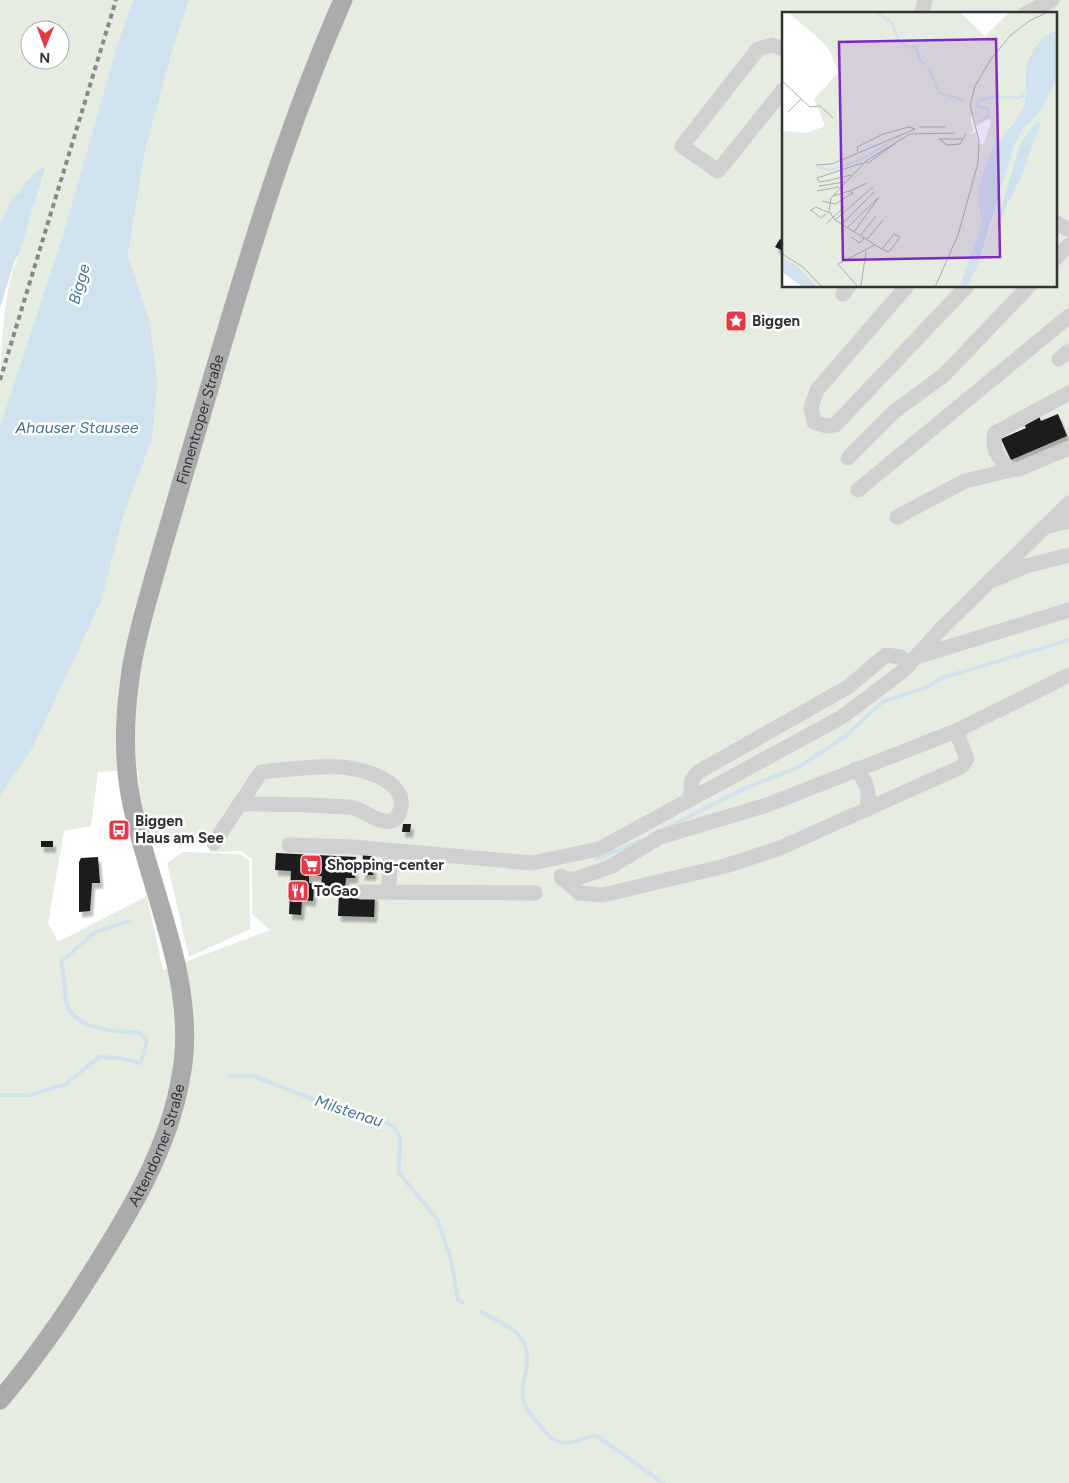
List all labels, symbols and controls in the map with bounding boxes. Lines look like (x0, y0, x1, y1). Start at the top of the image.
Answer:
inset map (782, 12, 1056, 288)
north arrow (20, 20, 70, 70)
text: N (39, 49, 50, 66)
water label: Bigge (64, 261, 94, 306)
place icon: Biggen (724, 309, 748, 333)
place label: Biggen (752, 312, 800, 330)
street label: Finnentroper Straße (173, 352, 228, 486)
water label: Ahauser Stausee (14, 418, 139, 437)
place label: Biggen Haus am See (135, 812, 224, 847)
bus stop icon: Biggen Haus am See (107, 818, 131, 842)
supermarket icon: Shopping-center (299, 853, 323, 877)
place label: Shopping-center (327, 856, 444, 874)
restaurant icon: ToGao (286, 879, 310, 903)
place label: ToGao (314, 882, 359, 900)
street label: Attendorner Straße (124, 1082, 188, 1209)
water label: Milstenau (313, 1091, 386, 1131)

